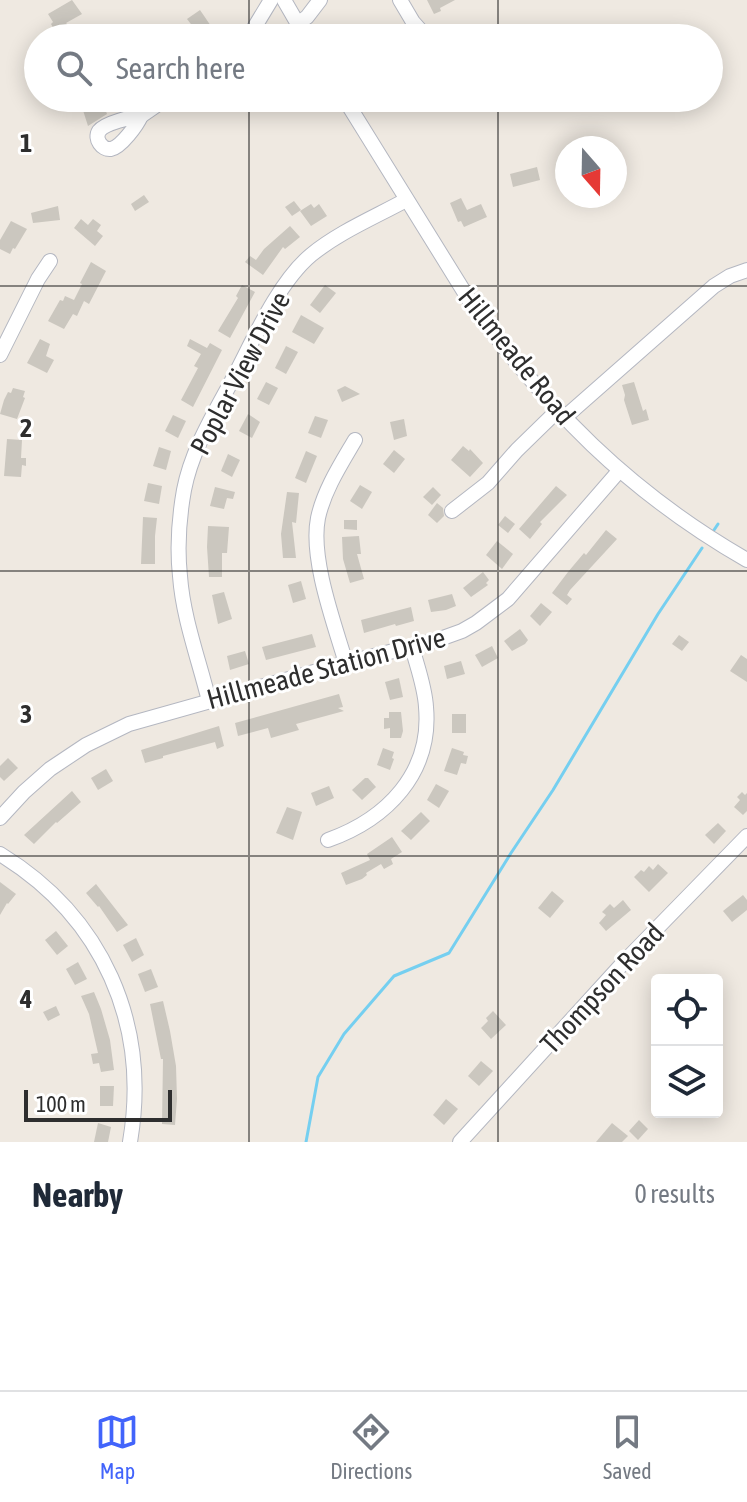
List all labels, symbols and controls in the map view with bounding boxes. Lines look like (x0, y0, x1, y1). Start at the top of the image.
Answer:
search box (24, 24, 723, 112)
icon: search (52, 46, 96, 90)
text: Search here (116, 51, 245, 85)
text: 1 (20, 128, 32, 158)
north arrow (555, 136, 627, 208)
street label: Hillmeade Road (452, 281, 582, 431)
street label: Poplar View Drive (184, 286, 296, 460)
text: 2 (20, 413, 32, 443)
street label: Hillmeade Station Drive (203, 621, 449, 715)
text: 3 (20, 699, 32, 729)
street label: Thompson Road (534, 916, 670, 1060)
map controls (651, 974, 723, 1118)
button: locate (651, 974, 723, 1046)
text: 4 (19, 984, 32, 1014)
button: layers (651, 1046, 723, 1118)
scale bar (24, 1086, 172, 1122)
text: 100 m (36, 1091, 86, 1117)
text: Nearby (32, 1175, 123, 1214)
text: 0 results (634, 1179, 715, 1209)
tab: Map (95, 1410, 139, 1484)
tab: Directions (330, 1410, 412, 1484)
tab: Saved (603, 1410, 652, 1484)

